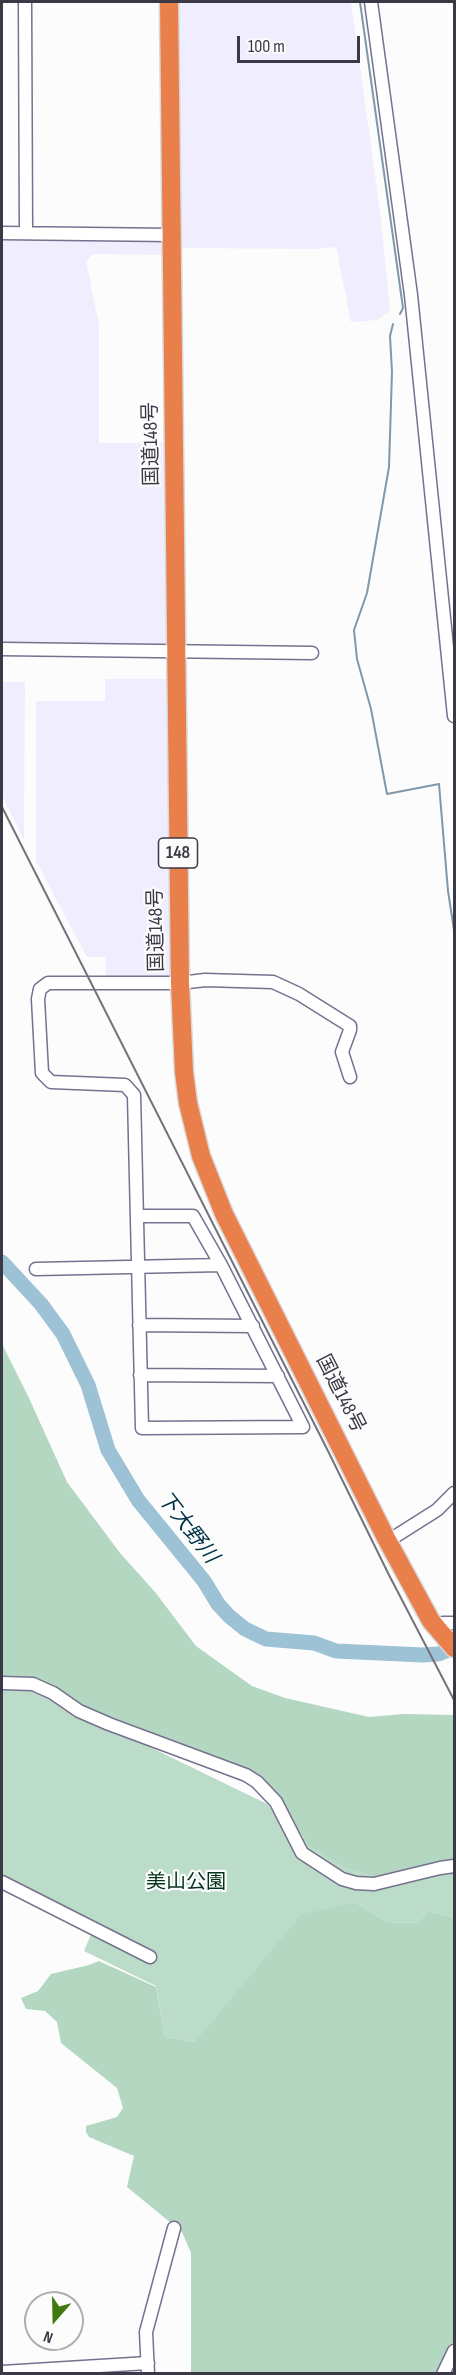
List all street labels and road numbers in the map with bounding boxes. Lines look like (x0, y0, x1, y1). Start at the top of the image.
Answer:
street label: 国道148号 (139, 402, 165, 486)
road number: 148 (158, 838, 198, 868)
street label: 国道148号 (144, 888, 170, 972)
street label: 国道148号 (310, 1351, 370, 1437)

